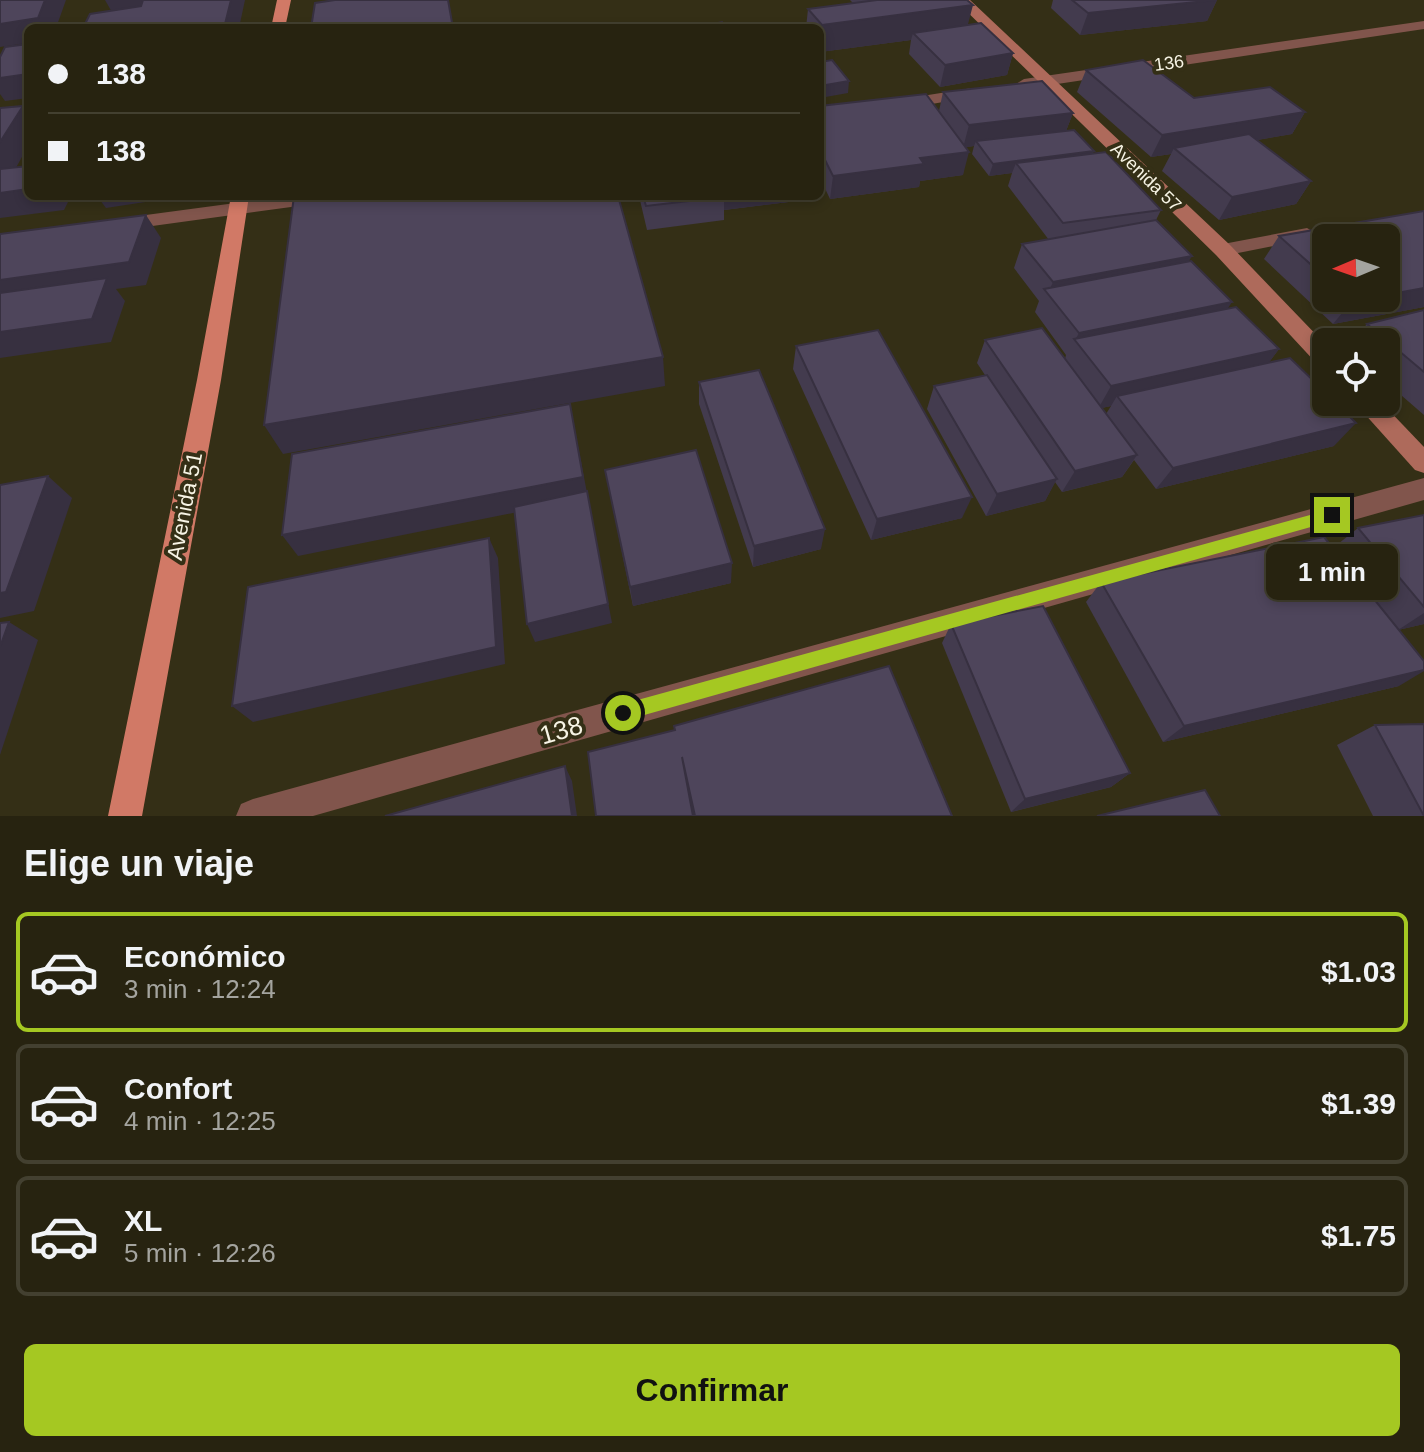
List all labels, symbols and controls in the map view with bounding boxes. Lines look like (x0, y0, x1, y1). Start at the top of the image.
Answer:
street label: 136 (1153, 51, 1185, 75)
text: 138 (96, 57, 146, 90)
text: 138 (96, 134, 146, 167)
street label: Avenida 57 (1107, 139, 1185, 215)
north arrow (1312, 224, 1400, 312)
map controls (1312, 224, 1400, 416)
button: locate (1312, 328, 1400, 416)
street label: Avenida 51 (162, 450, 207, 562)
route end (1314, 497, 1350, 533)
callout: 1 min (1266, 543, 1398, 599)
text: 1 min (1298, 557, 1366, 587)
route start (605, 695, 641, 731)
street label: 138 (536, 710, 586, 750)
text: Elige un viaje (24, 843, 254, 884)
icon: car (28, 936, 100, 1008)
text: Económico (124, 940, 286, 973)
text: $1.03 (1321, 955, 1396, 988)
text: 3 min · 12:24 (124, 974, 276, 1004)
icon: car (28, 1068, 100, 1140)
text: Confort (124, 1072, 232, 1105)
text: $1.39 (1321, 1087, 1396, 1120)
text: 4 min · 12:25 (124, 1106, 276, 1136)
icon: car (28, 1200, 100, 1272)
text: XL (124, 1204, 162, 1237)
text: $1.75 (1321, 1219, 1396, 1252)
text: 5 min · 12:26 (124, 1238, 276, 1268)
button: Confirmar (24, 1344, 1400, 1436)

